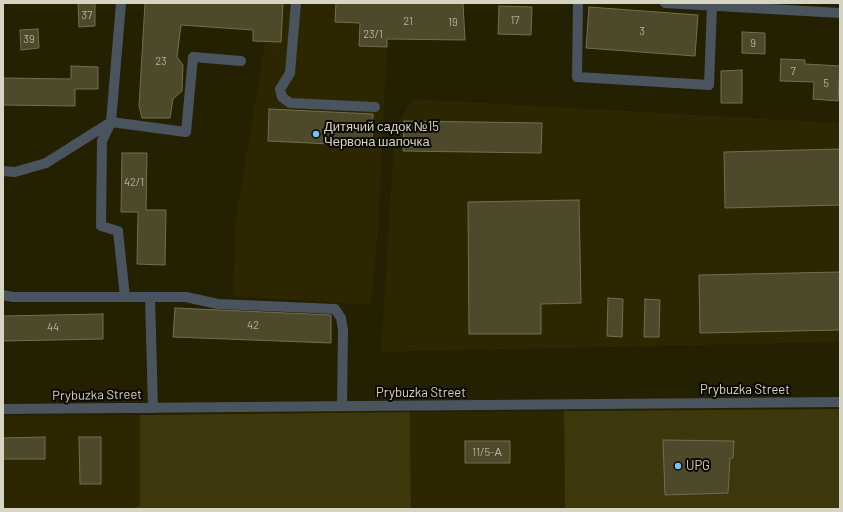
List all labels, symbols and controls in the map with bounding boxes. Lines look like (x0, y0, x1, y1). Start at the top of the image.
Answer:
house number: 37 (82, 8, 92, 22)
house number: 17 (510, 13, 520, 27)
house number: 21 (403, 14, 413, 28)
house number: 19 (448, 15, 458, 29)
house number: 3 (639, 24, 645, 38)
house number: 23/1 (363, 27, 383, 41)
house number: 39 (23, 32, 35, 46)
house number: 9 (750, 36, 756, 50)
house number: 23 (155, 54, 167, 68)
house number: 7 (790, 64, 796, 78)
house number: 5 (823, 76, 829, 90)
place label: Дитячий садок №15 Червона шапочка (324, 119, 439, 150)
marker: Дитячий садок №15 Червона шапочка (311, 129, 321, 139)
house number: 42/1 (124, 175, 144, 189)
house number: 42 (247, 318, 259, 332)
house number: 44 (47, 320, 59, 334)
street label: Prybuzka Street (700, 382, 790, 398)
street label: Prybuzka Street (376, 385, 466, 401)
street label: Prybuzka Street (52, 386, 142, 404)
house number: 11/5-А (472, 445, 502, 459)
place label: UPG (686, 458, 710, 474)
marker: UPG (673, 461, 683, 471)

